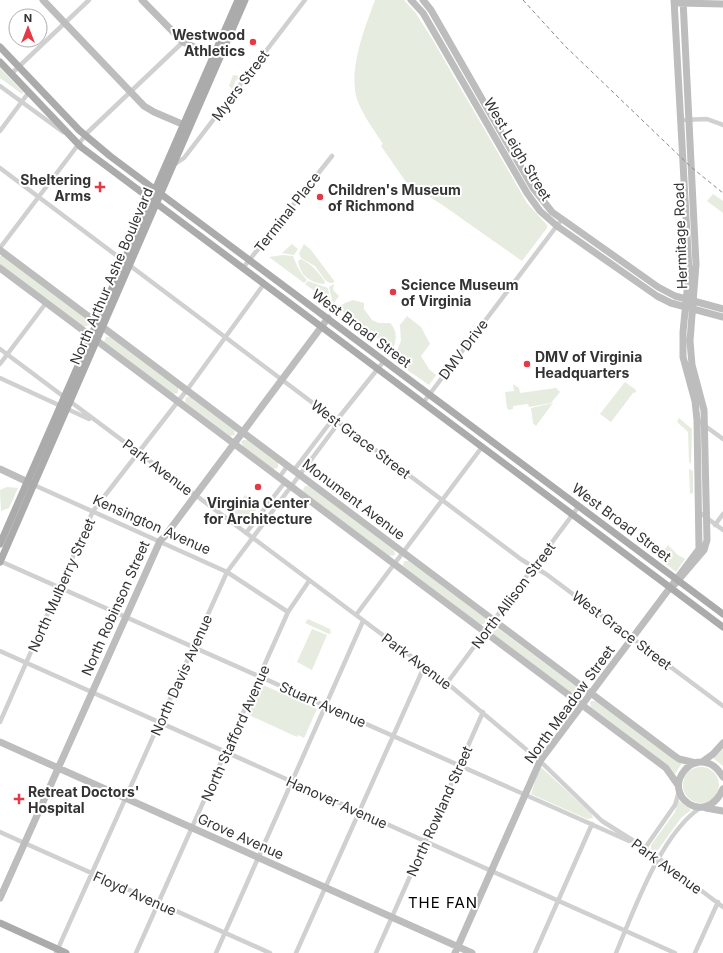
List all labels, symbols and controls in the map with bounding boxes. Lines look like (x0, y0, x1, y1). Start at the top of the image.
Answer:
north arrow (8, 8, 48, 48)
text: N (24, 11, 32, 25)
place label: Westwood Athletics (172, 26, 245, 59)
marker: Westwood Athletics (248, 37, 258, 47)
street label: Myers Street (208, 46, 272, 124)
street label: West Leigh Street (481, 95, 556, 204)
street label: Terminal Place (250, 169, 324, 255)
place label: Sheltering Arms (20, 171, 91, 204)
marker: Sheltering Arms (94, 181, 106, 193)
place label: Children's Museum of Richmond (328, 181, 461, 214)
street label: Hermitage Road (670, 182, 690, 290)
street label: North Arthur Ashe Boulevard (66, 185, 156, 367)
marker: Children's Museum of Richmond (315, 192, 325, 202)
place label: Science Museum of Virginia (401, 276, 519, 309)
street label: West Broad Street (309, 285, 415, 371)
marker: Science Museum of Virginia (388, 287, 398, 297)
street label: DMV Drive (435, 315, 491, 383)
place label: DMV of Virginia Headquarters (535, 348, 642, 381)
marker: DMV of Virginia Headquarters (522, 359, 532, 369)
street label: West Grace Street (308, 396, 414, 482)
street label: Park Avenue (120, 435, 196, 499)
street label: Monument Avenue (299, 455, 409, 543)
street label: West Broad Street (569, 479, 675, 565)
marker: Virginia Center for Architecture (253, 482, 263, 492)
street label: Kensington Avenue (90, 490, 214, 558)
place label: Virginia Center for Architecture (204, 494, 312, 527)
street label: North Mulberry Street (24, 515, 98, 654)
street label: North Robinson Street (78, 537, 153, 678)
street label: North Allison Street (468, 538, 559, 651)
street label: West Grace Street (569, 587, 675, 673)
street label: North Davis Avenue (147, 612, 215, 738)
street label: Park Avenue (379, 629, 455, 693)
street label: North Meadow Street (520, 641, 618, 766)
street label: North Stafford Avenue (197, 662, 273, 804)
street label: Stuart Avenue (277, 677, 369, 731)
street label: North Rowland Street (403, 743, 476, 879)
street label: Hanover Avenue (284, 772, 390, 832)
place label: Retreat Doctors' Hospital (28, 783, 140, 816)
marker: Retreat Doctors' Hospital (13, 793, 25, 805)
street label: Grove Avenue (195, 809, 287, 863)
street label: Park Avenue (628, 835, 706, 897)
street label: Floyd Avenue (91, 867, 179, 919)
district label: THE FAN (408, 893, 478, 912)

